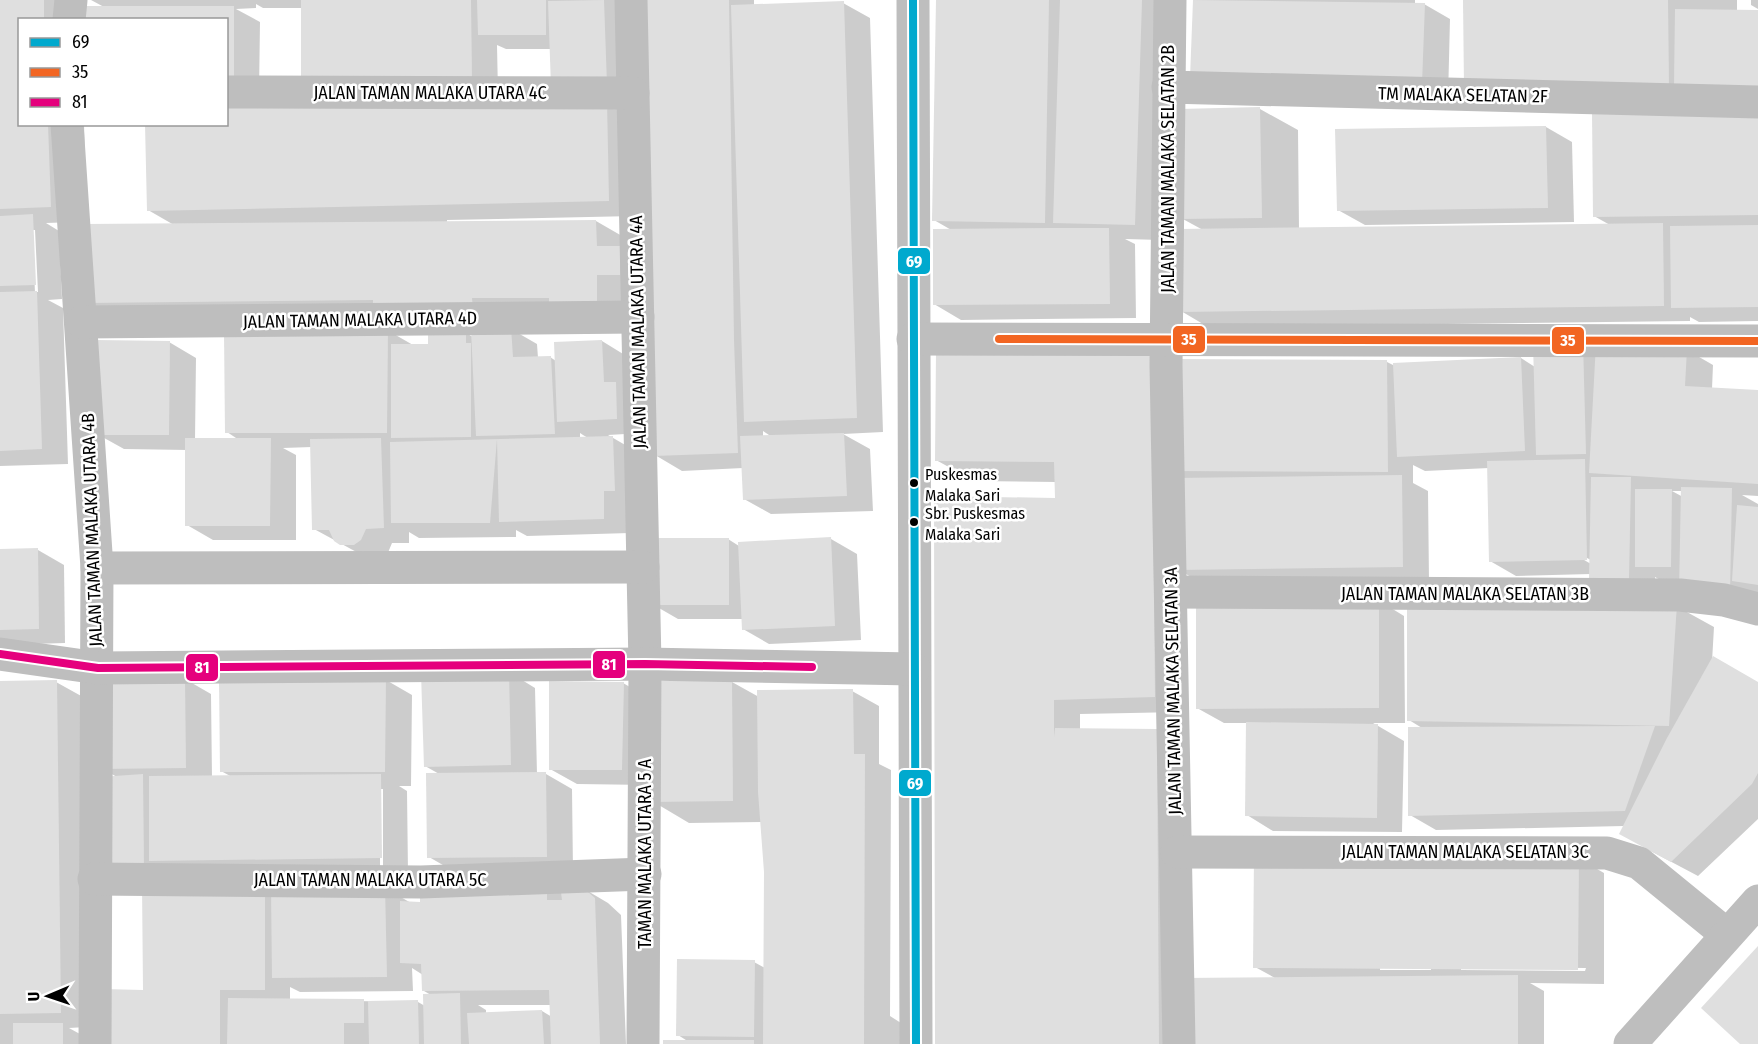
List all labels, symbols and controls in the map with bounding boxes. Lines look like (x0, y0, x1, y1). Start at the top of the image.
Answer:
legend (18, 18, 228, 126)
text: 69 (72, 31, 89, 53)
street label: JALAN TAMAN MALAKA SELATAN 2B (1157, 45, 1179, 293)
text: 35 (72, 61, 88, 83)
street label: JALAN TAMAN MALAKA UTARA 4C (313, 82, 547, 104)
street label: TM MALAKA SELATAN 2F (1378, 83, 1548, 107)
text: 81 (72, 91, 88, 113)
street label: JALAN TAMAN MALAKA UTARA 4A (625, 215, 651, 449)
line badge: 69 (897, 247, 931, 275)
text: 69 (906, 252, 922, 271)
street label: JALAN TAMAN MALAKA UTARA 4D (243, 307, 477, 333)
line badge: 35 (1172, 325, 1206, 354)
line badge: 35 (1551, 326, 1585, 355)
text: 35 (1180, 330, 1197, 349)
text: 35 (1559, 331, 1576, 350)
street label: JALAN TAMAN MALAKA UTARA 4B (77, 413, 107, 647)
place label: Puskesmas Malaka Sari (925, 465, 1000, 505)
marker: Puskesmas Malaka Sari (908, 477, 920, 489)
place label: Sbr. Puskesmas Malaka Sari (925, 504, 1025, 544)
marker: Sbr. Puskesmas Malaka Sari (908, 516, 920, 528)
street label: JALAN TAMAN MALAKA SELATAN 3A (1160, 566, 1186, 815)
street label: JALAN TAMAN MALAKA SELATAN 3B (1341, 583, 1589, 605)
line badge: 81 (592, 650, 626, 679)
line badge: 81 (185, 653, 219, 682)
text: 81 (602, 655, 616, 674)
text: 81 (195, 658, 209, 677)
street label: TAMAN MALAKA UTARA 5 A (634, 758, 656, 949)
line badge: 69 (898, 769, 932, 797)
text: 69 (907, 774, 923, 793)
street label: JALAN TAMAN MALAKA SELATAN 3C (1341, 841, 1589, 863)
street label: JALAN TAMAN MALAKA UTARA 5C (254, 869, 486, 891)
north arrow (18, 966, 78, 1026)
text: U (24, 991, 43, 1002)

